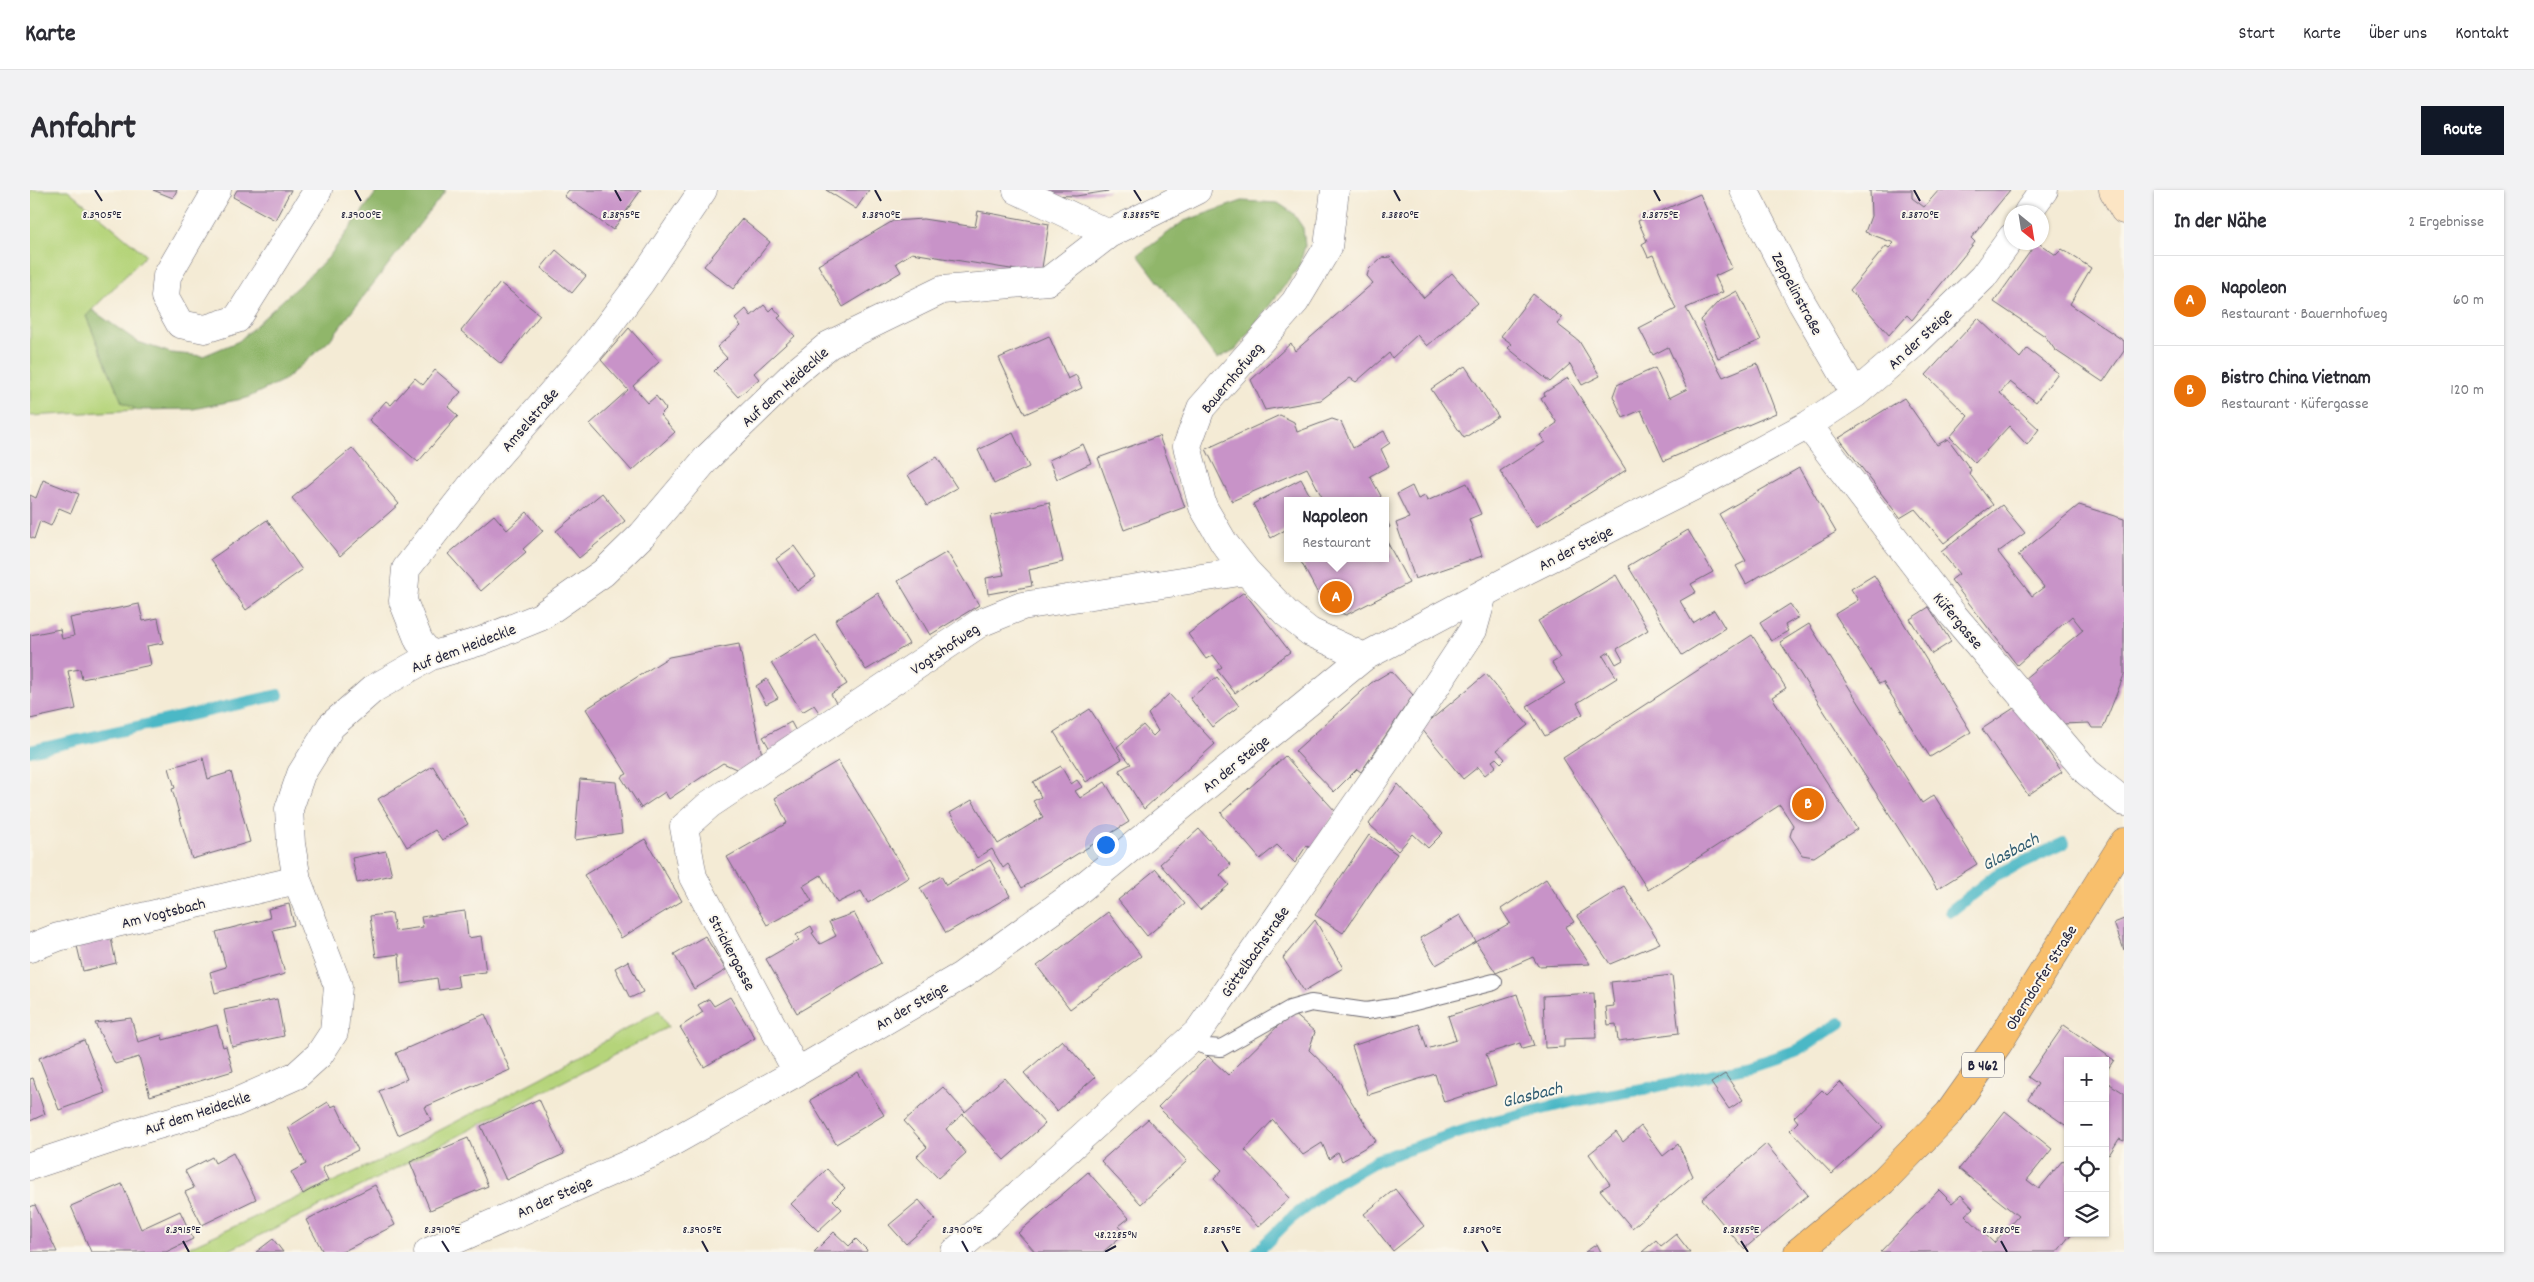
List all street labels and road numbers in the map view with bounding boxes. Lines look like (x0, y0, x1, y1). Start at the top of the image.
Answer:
street label: Zeppelinstraße (1764, 249, 1827, 340)
street label: An der Steige (1883, 304, 1958, 376)
street label: Bauernhofweg (1196, 338, 1270, 419)
street label: Auf dem Heideckle (737, 342, 834, 433)
street label: Amselstraße (497, 384, 565, 458)
street label: An der Steige (1535, 521, 1617, 578)
street label: Küfergasse (1926, 588, 1988, 655)
street label: Vogtshofweg (906, 618, 985, 682)
street label: Auf dem Heideckle (408, 619, 520, 680)
street label: An der Steige (1198, 731, 1275, 799)
street label: Am Vogtsbach (119, 893, 208, 936)
street label: Göttelbachstraße (1216, 902, 1296, 1003)
street label: Strickergasse (701, 911, 760, 995)
street label: Oberndorfer Straße (2000, 921, 2084, 1035)
street label: An der Steige (871, 977, 953, 1037)
road number: B 462 (1962, 1052, 2004, 1078)
street label: Auf dem Heideckle (142, 1086, 254, 1142)
street label: An der Steige (513, 1171, 597, 1225)

